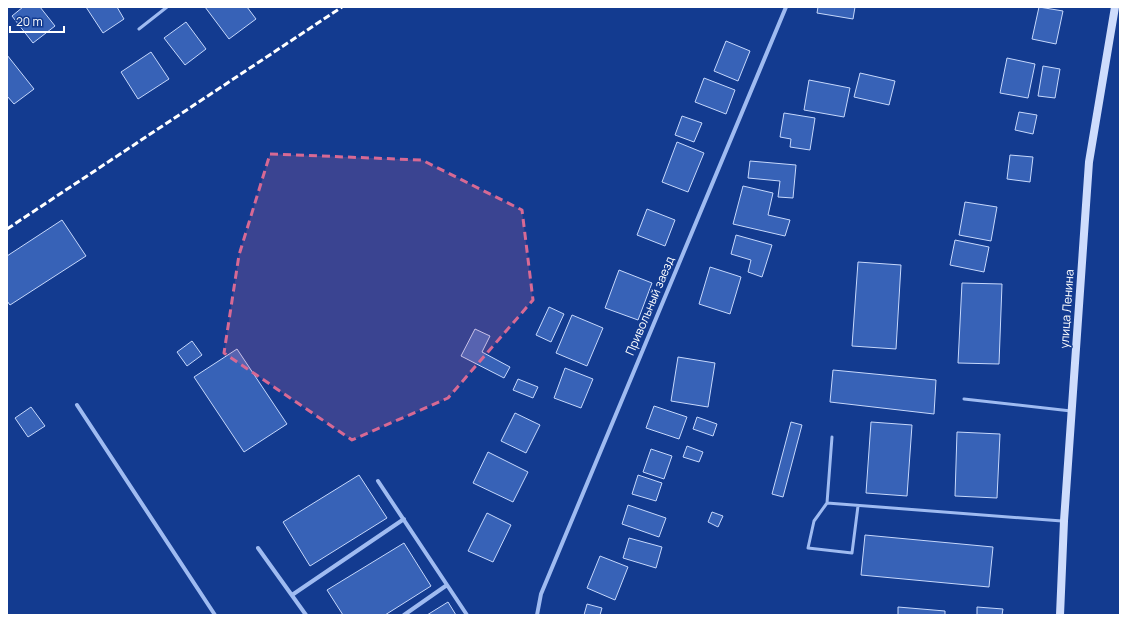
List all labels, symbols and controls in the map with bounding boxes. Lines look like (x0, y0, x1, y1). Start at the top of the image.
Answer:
scale bar (10, 8, 64, 34)
text: 20 m (16, 13, 43, 30)
street label: Привольный заезд (621, 254, 678, 358)
street label: улица Ленина (1055, 269, 1078, 349)

